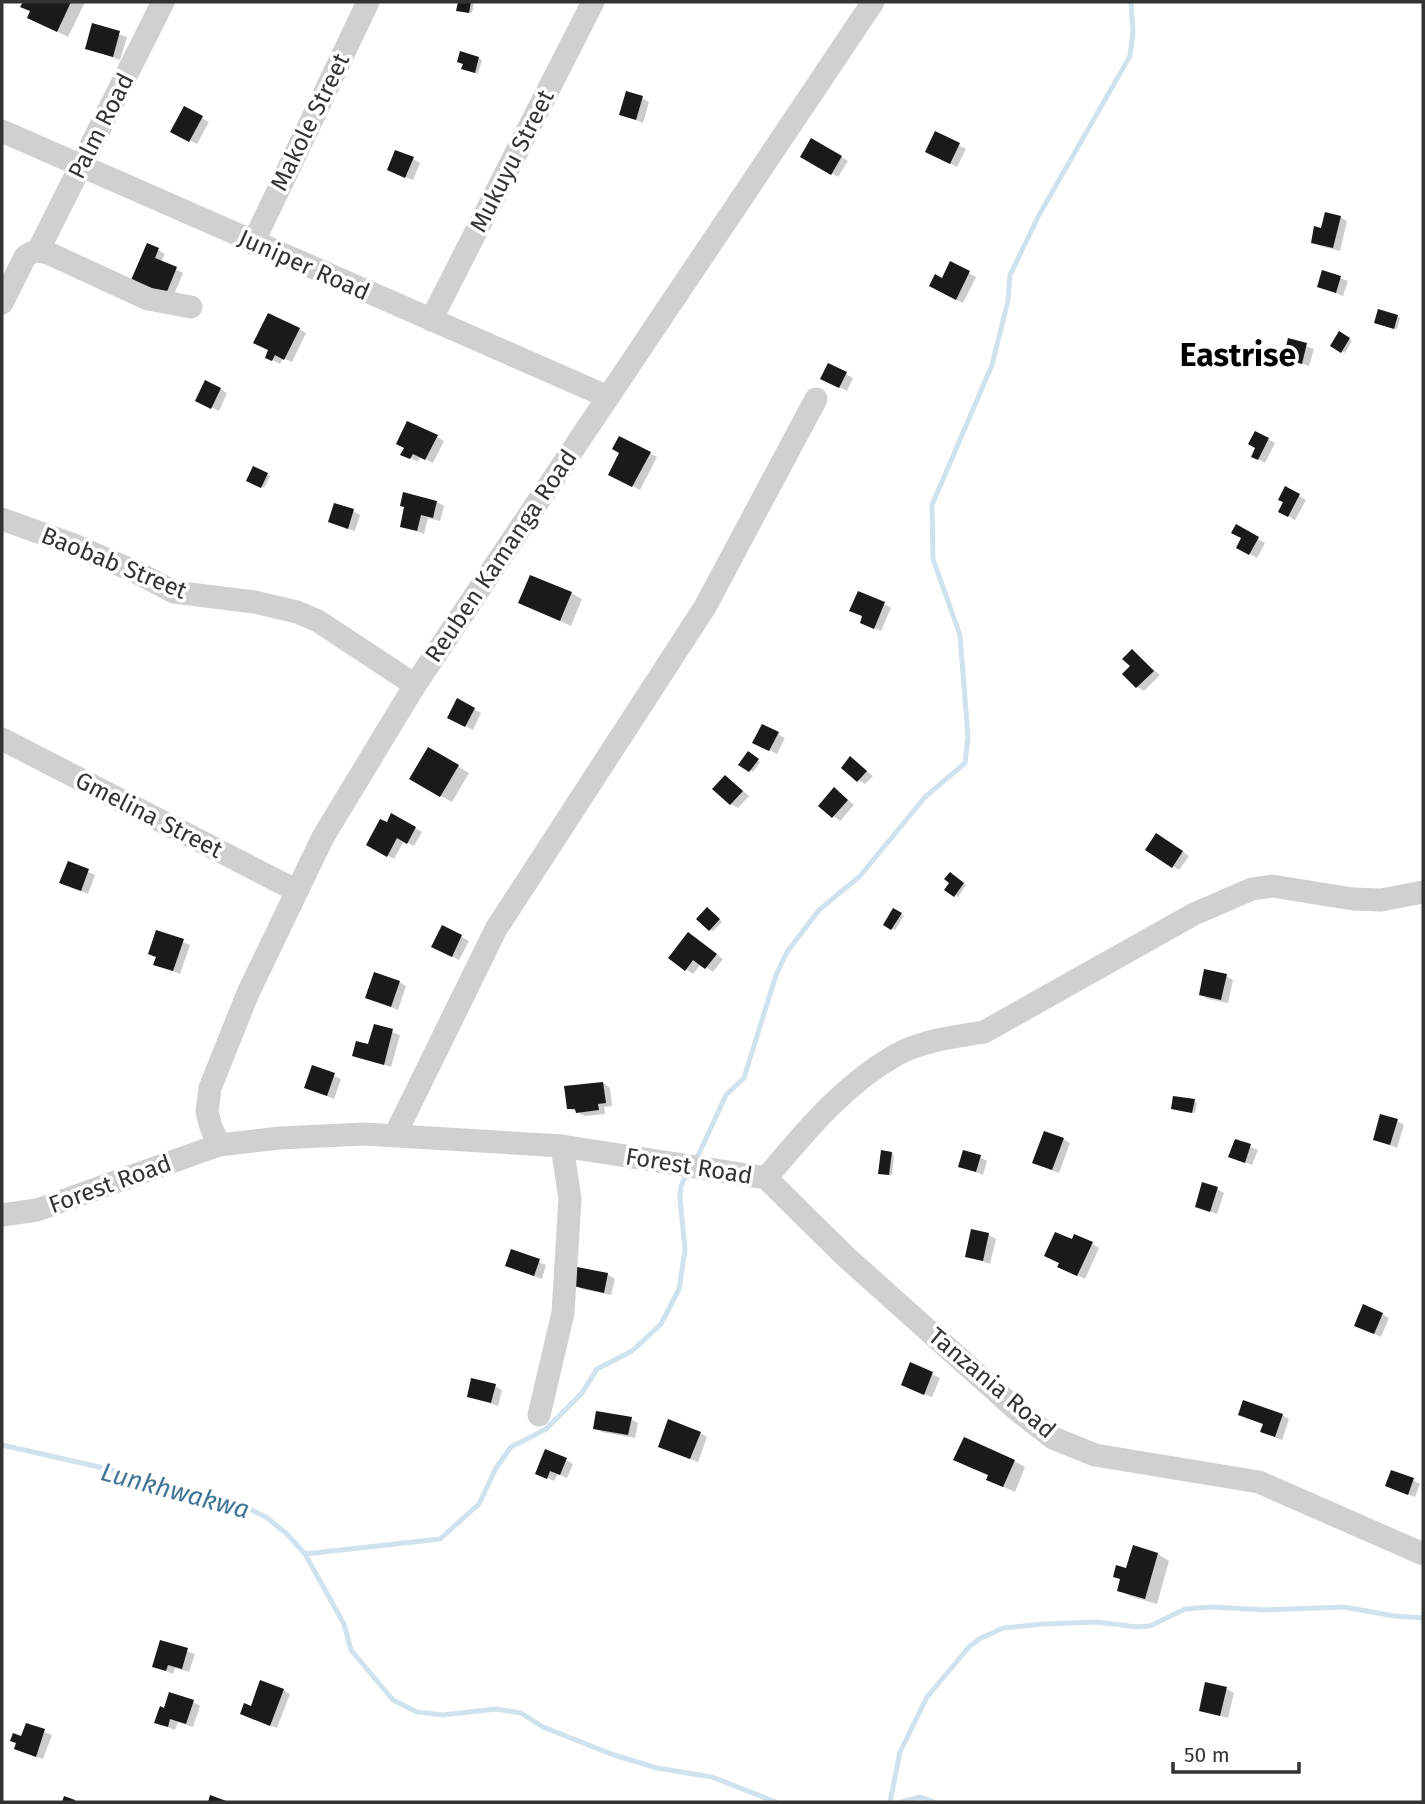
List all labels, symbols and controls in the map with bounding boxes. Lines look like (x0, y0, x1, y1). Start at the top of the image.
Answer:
street label: Makole Street (265, 48, 355, 195)
street label: Palm Road (62, 69, 140, 183)
street label: Mukuyu Street (464, 85, 560, 237)
street label: Juniper Road (234, 224, 374, 306)
district label: Eastrise (1180, 336, 1296, 374)
street label: Reuben Kamanga Road (419, 444, 583, 668)
street label: Baobab Street (37, 521, 191, 605)
street label: Gmelina Street (71, 766, 227, 864)
street label: Forest Road (624, 1142, 754, 1190)
street label: Forest Road (45, 1149, 175, 1219)
street label: Tanzania Road (923, 1322, 1061, 1444)
water label: Lunkhwakwa (97, 1456, 253, 1526)
scale bar (1173, 1730, 1299, 1774)
text: 50 m (1184, 1742, 1230, 1768)

